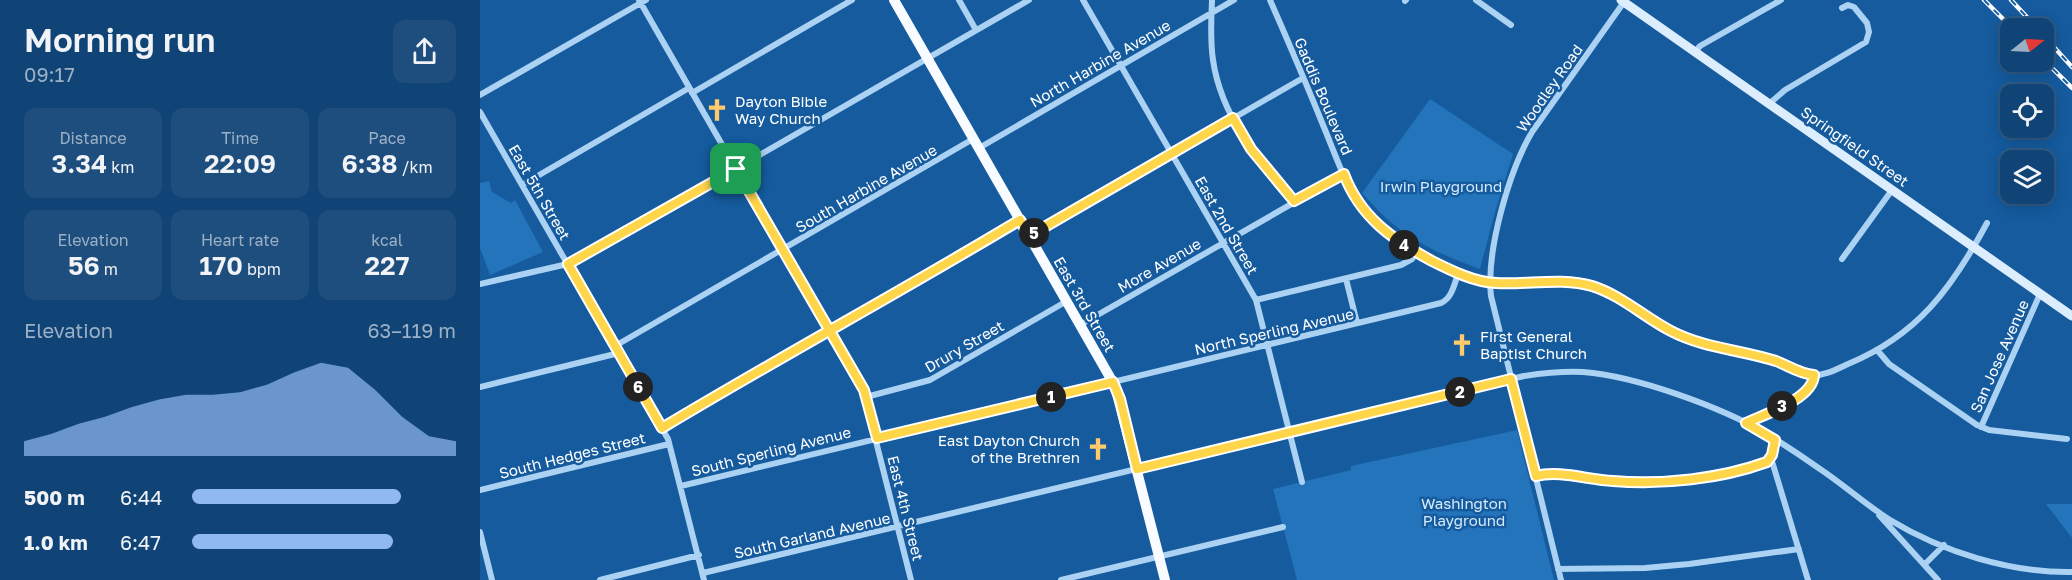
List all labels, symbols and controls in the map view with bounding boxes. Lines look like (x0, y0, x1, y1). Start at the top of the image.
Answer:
street label: North Harbine Avenue (1027, 15, 1174, 111)
north arrow (2000, 18, 2054, 72)
map controls (2000, 18, 2054, 204)
text: Morning run (24, 20, 216, 59)
button: share (393, 20, 456, 83)
street label: Gaddis Boulevard (1291, 35, 1357, 157)
street label: Woodley Road (1512, 41, 1586, 135)
text: 09:17 (24, 62, 75, 86)
button: locate (2000, 84, 2054, 138)
place label: Dayton Bible Way Church (735, 92, 827, 127)
church icon: Dayton Bible Way Church (704, 97, 730, 123)
street label: Springfield Street (1798, 102, 1912, 190)
text: Distance (59, 128, 127, 148)
text: Time (221, 128, 259, 148)
text: Pace (368, 128, 406, 148)
street label: South Harbine Avenue (792, 140, 940, 236)
street label: East 5th Street (505, 141, 575, 243)
pin (710, 143, 761, 194)
text: 3.34 (52, 148, 107, 179)
text: 22:09 (204, 148, 276, 179)
text: 6:38 (341, 148, 398, 179)
button: layers (2000, 150, 2054, 204)
icon: arrive (719, 152, 752, 185)
text: km (107, 157, 135, 177)
text: /km (398, 157, 433, 177)
street label: East 2nd Street (1192, 173, 1262, 277)
park label: Irwin Playground (1380, 177, 1502, 195)
pin: 5 (1019, 218, 1049, 248)
text: 5 (1029, 223, 1039, 243)
text: Elevation (57, 230, 129, 250)
text: Heart rate (201, 230, 279, 250)
text: kcal (371, 230, 403, 250)
pin: 4 (1389, 230, 1419, 260)
street label: More Avenue (1114, 234, 1204, 296)
text: 4 (1399, 235, 1409, 255)
text: 56 (68, 250, 100, 281)
text: 170 (199, 250, 243, 281)
text: 227 (364, 250, 410, 281)
street label: East 3rd Street (1050, 253, 1120, 355)
text: m (100, 259, 118, 279)
text: bpm (243, 259, 281, 279)
street label: San Jose Avenue (1966, 296, 2032, 415)
street label: North Sperling Avenue (1193, 304, 1356, 358)
street label: Drury Street (921, 316, 1007, 376)
text: Elevation (24, 318, 113, 342)
text: 63–119 m (367, 318, 456, 342)
place label: First General Baptist Church (1480, 327, 1587, 362)
church icon: First General Baptist Church (1449, 332, 1475, 358)
pin: 6 (623, 372, 653, 402)
text: 6 (633, 377, 643, 397)
pin: 2 (1445, 377, 1475, 407)
pin: 1 (1036, 382, 1066, 412)
text: 2 (1455, 382, 1465, 402)
text: 1 (1047, 387, 1055, 407)
pin: 3 (1767, 391, 1797, 421)
text: 3 (1777, 396, 1787, 416)
street label: South Sperling Avenue (689, 422, 853, 480)
street label: South Hedges Street (497, 428, 647, 482)
place label: East Dayton Church of the Brethren (938, 431, 1080, 466)
church icon: East Dayton Church of the Brethren (1085, 436, 1111, 462)
street label: East 4th Street (884, 454, 928, 562)
text: 500 m (24, 485, 85, 509)
text: 6:44 (120, 485, 163, 509)
park label: Washington Playground (1421, 494, 1507, 529)
street label: South Garland Avenue (732, 508, 892, 562)
text: 1.0 km (24, 530, 88, 554)
text: 6:47 (120, 530, 161, 554)

